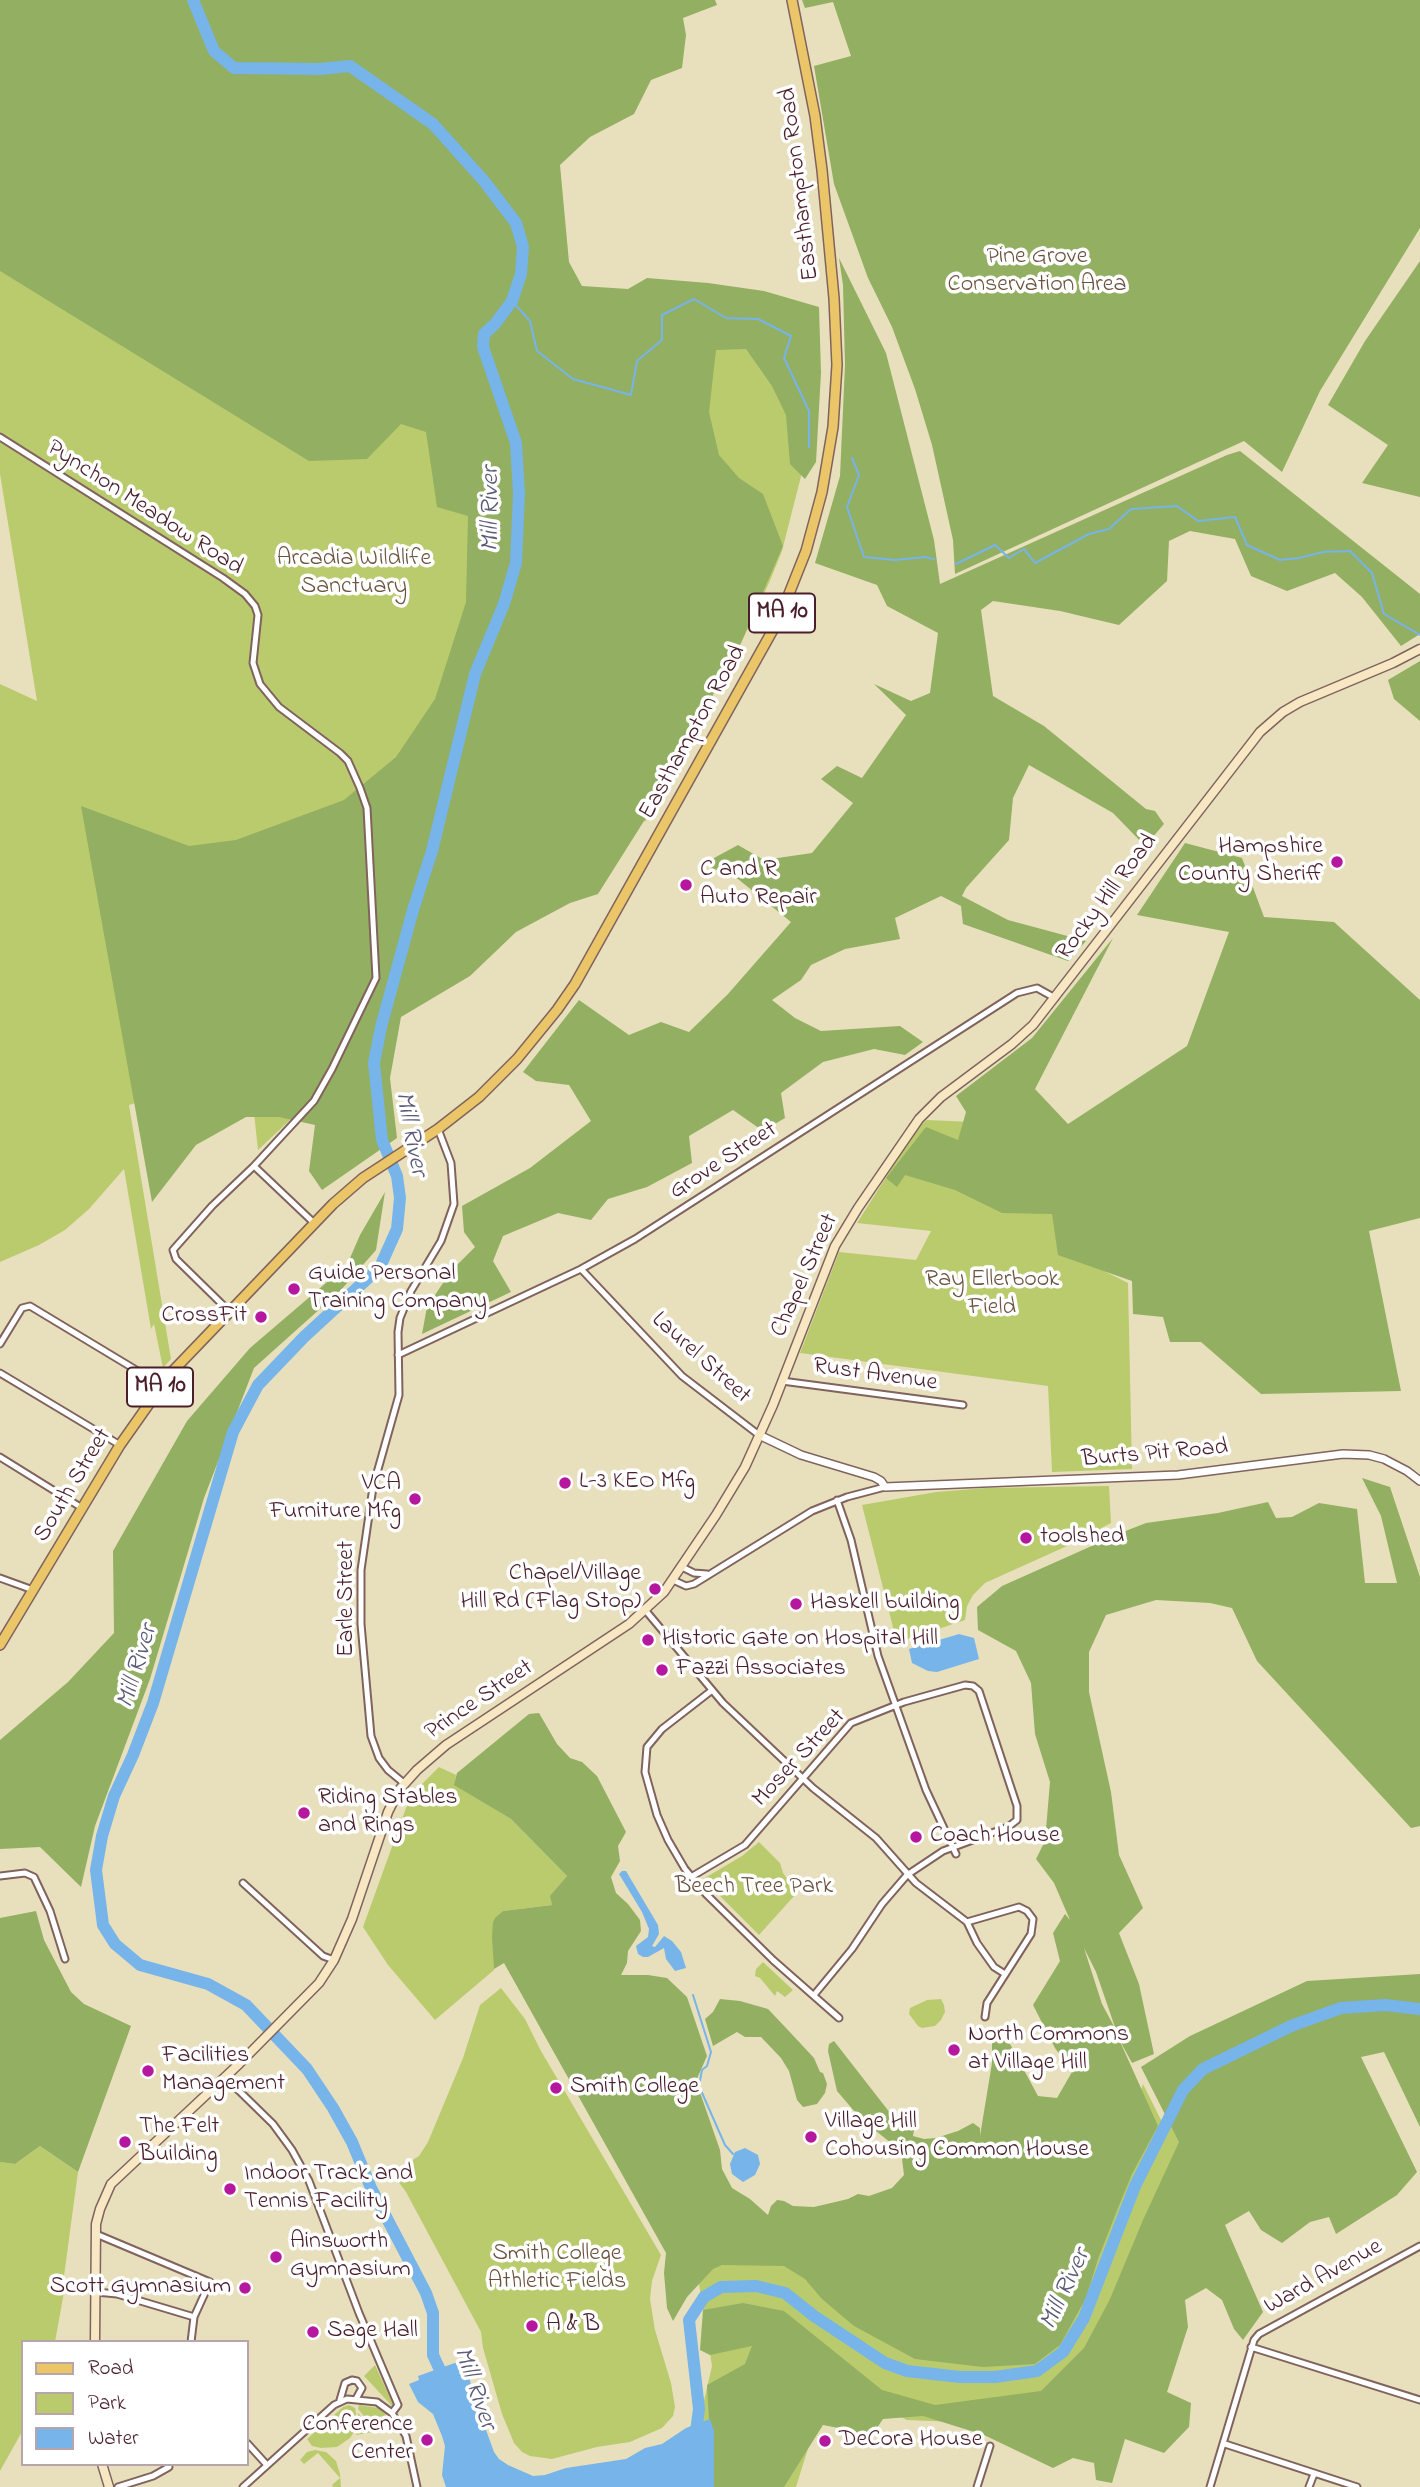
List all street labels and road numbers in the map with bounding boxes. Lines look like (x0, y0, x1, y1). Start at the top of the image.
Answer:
street label: Easthampton Road (775, 86, 827, 282)
street label: Pynchon Meadow Road (40, 435, 248, 583)
road number: MA 10 (749, 594, 815, 632)
street label: Easthampton Road (634, 641, 754, 825)
street label: Rocky Hill Road (1051, 829, 1165, 967)
street label: Grove Street (665, 1117, 783, 1207)
street label: Chapel Street (766, 1210, 846, 1342)
street label: Laurel Street (644, 1307, 756, 1411)
street label: Rust Avenue (811, 1353, 939, 1399)
road number: MA 10 (127, 1368, 193, 1406)
street label: South Street (29, 1424, 119, 1548)
street label: Burts Pit Road (1081, 1434, 1229, 1476)
street label: Earle Street (334, 1541, 362, 1657)
street label: Prince Street (421, 1654, 539, 1748)
street label: Moser Street (747, 1704, 853, 1814)
street label: Ward Avenue (1260, 2234, 1388, 2322)

